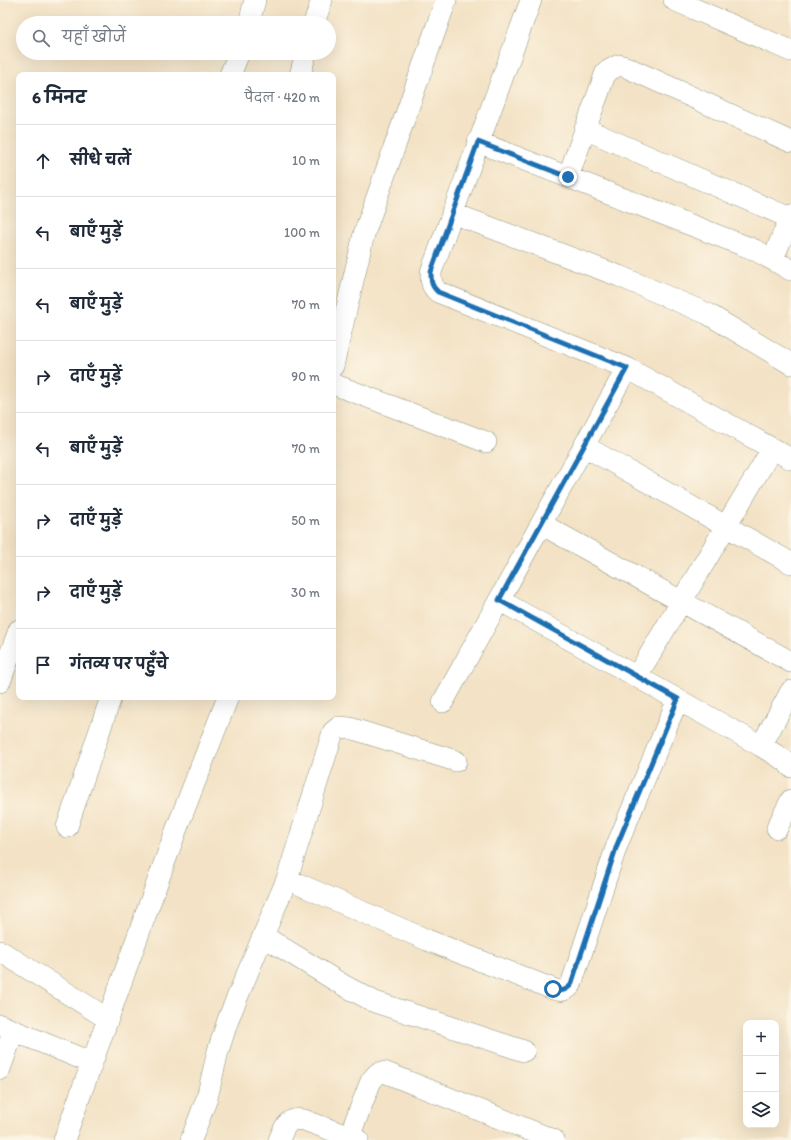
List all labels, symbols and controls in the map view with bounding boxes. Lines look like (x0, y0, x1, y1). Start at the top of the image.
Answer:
search box (16, 16, 336, 60)
icon: search (30, 27, 52, 49)
text: यहाँ खोजें (62, 28, 126, 46)
text: 6 मिनट (32, 87, 86, 107)
text: पैदल · 420 m (244, 90, 320, 105)
icon: ahead (32, 150, 54, 172)
text: सीधे चलें (70, 151, 131, 169)
text: 10 m (292, 153, 320, 168)
route end (559, 168, 577, 186)
icon: left (32, 222, 54, 244)
text: बाएँ मुड़ें (70, 223, 122, 241)
text: 100 m (284, 225, 320, 240)
icon: left (32, 294, 54, 316)
text: बाएँ मुड़ें (70, 295, 122, 313)
text: 70 m (292, 297, 320, 312)
icon: right (32, 366, 54, 388)
text: दाएँ मुड़ें (70, 367, 122, 385)
text: 90 m (291, 369, 320, 384)
icon: left (32, 438, 54, 460)
text: बाएँ मुड़ें (70, 439, 122, 457)
text: 70 m (292, 441, 320, 456)
icon: right (32, 510, 54, 532)
text: दाएँ मुड़ें (70, 511, 122, 529)
text: 50 m (291, 513, 320, 528)
icon: right (32, 582, 54, 604)
text: दाएँ मुड़ें (70, 583, 122, 601)
text: 30 m (291, 585, 320, 600)
icon: arrive (32, 654, 54, 676)
text: गंतव्य पर पहुँचे (70, 655, 168, 673)
route start (544, 980, 562, 998)
map controls (743, 1020, 779, 1128)
button: + (743, 1020, 779, 1056)
button: − (743, 1056, 779, 1092)
button: layers (743, 1092, 779, 1128)

